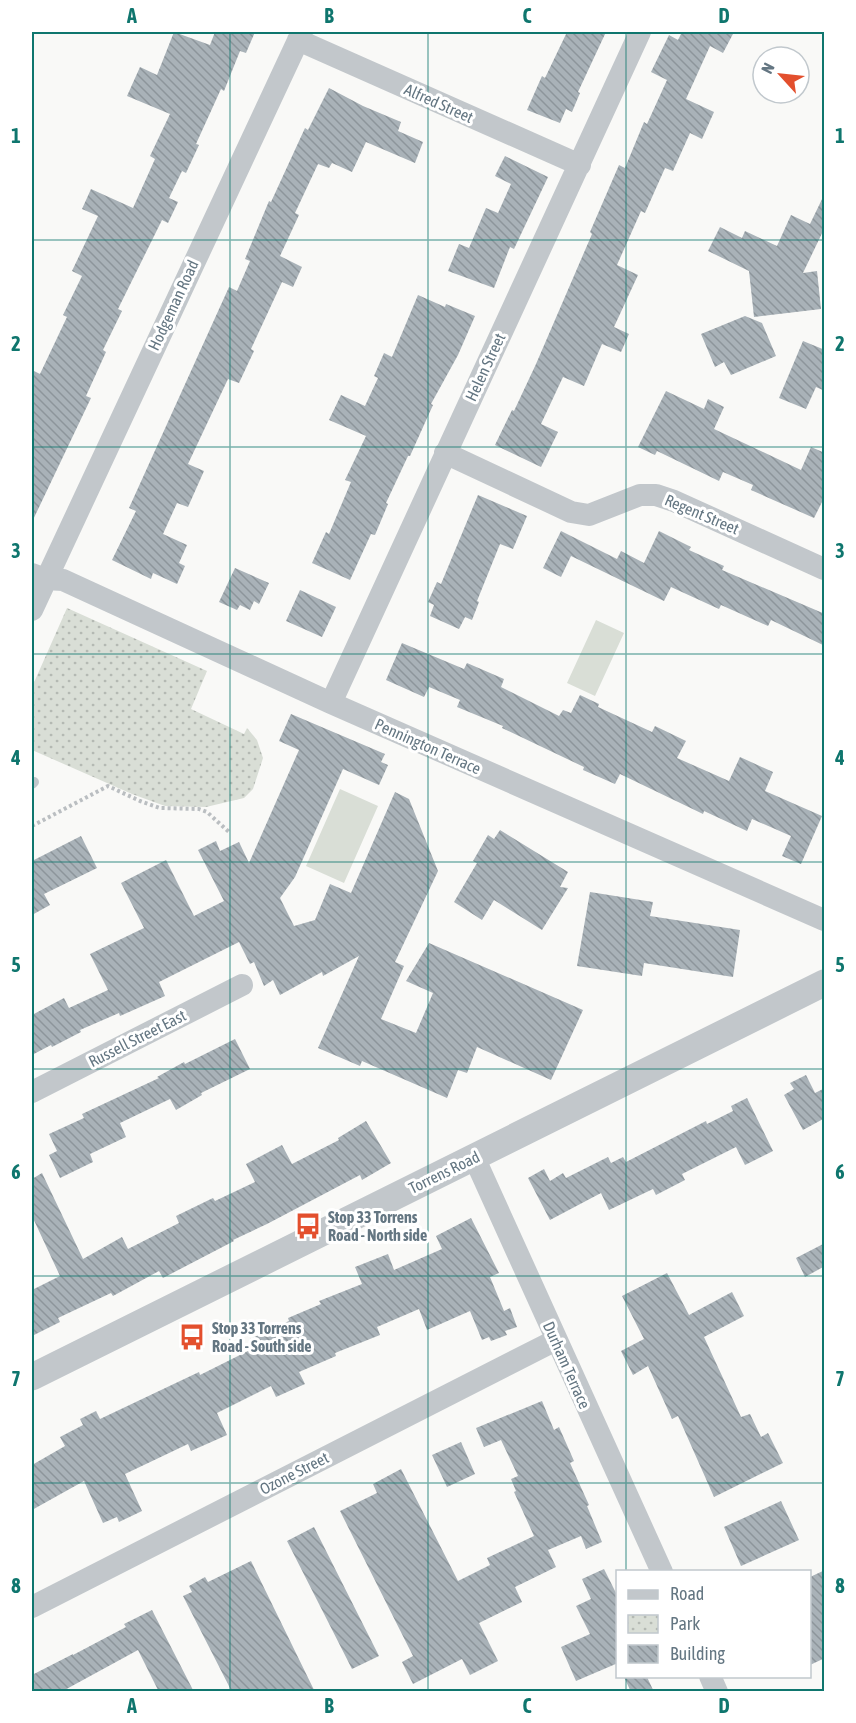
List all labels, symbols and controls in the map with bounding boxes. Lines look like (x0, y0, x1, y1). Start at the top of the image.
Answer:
text: A (126, 4, 137, 27)
text: B (324, 4, 334, 27)
text: C (523, 4, 532, 27)
text: D (718, 4, 730, 27)
north arrow (751, 45, 811, 105)
text: N (757, 60, 778, 76)
street label: Alfred Street (402, 80, 476, 126)
text: 1 (11, 124, 21, 147)
text: 1 (835, 124, 845, 147)
street label: Hodgeman Road (144, 257, 203, 353)
street label: Helen Street (461, 330, 509, 404)
text: 2 (11, 332, 21, 355)
text: 2 (835, 332, 845, 355)
street label: Regent Street (662, 490, 742, 539)
text: 3 (11, 539, 21, 562)
text: 3 (835, 539, 845, 562)
street label: Pennington Terrace (372, 715, 484, 778)
text: 4 (10, 746, 21, 769)
text: 4 (834, 746, 845, 769)
text: 5 (11, 953, 21, 976)
text: 5 (835, 953, 845, 976)
street label: Russell Street East (85, 1006, 189, 1070)
street label: Torrens Road (406, 1147, 482, 1197)
text: 6 (11, 1160, 21, 1183)
text: 6 (835, 1160, 845, 1183)
place label: Stop 33 Torrens Road - North side (328, 1208, 427, 1244)
bus stop icon: Stop 33 Torrens Road - North side (293, 1211, 323, 1241)
place label: Stop 33 Torrens Road - South side (212, 1319, 312, 1355)
street label: Durham Terrace (540, 1319, 594, 1411)
bus stop icon: Stop 33 Torrens Road - South side (177, 1322, 207, 1352)
text: 7 (11, 1367, 21, 1390)
text: 7 (835, 1367, 845, 1390)
street label: Ozone Street (257, 1448, 332, 1498)
legend (616, 1570, 811, 1678)
text: 8 (11, 1574, 21, 1597)
text: 8 (835, 1574, 845, 1597)
text: Road (670, 1583, 704, 1604)
text: Park (670, 1613, 700, 1634)
text: Building (670, 1643, 725, 1664)
text: A (126, 1694, 137, 1717)
text: B (324, 1694, 334, 1717)
text: C (523, 1694, 532, 1717)
text: D (718, 1694, 730, 1717)

